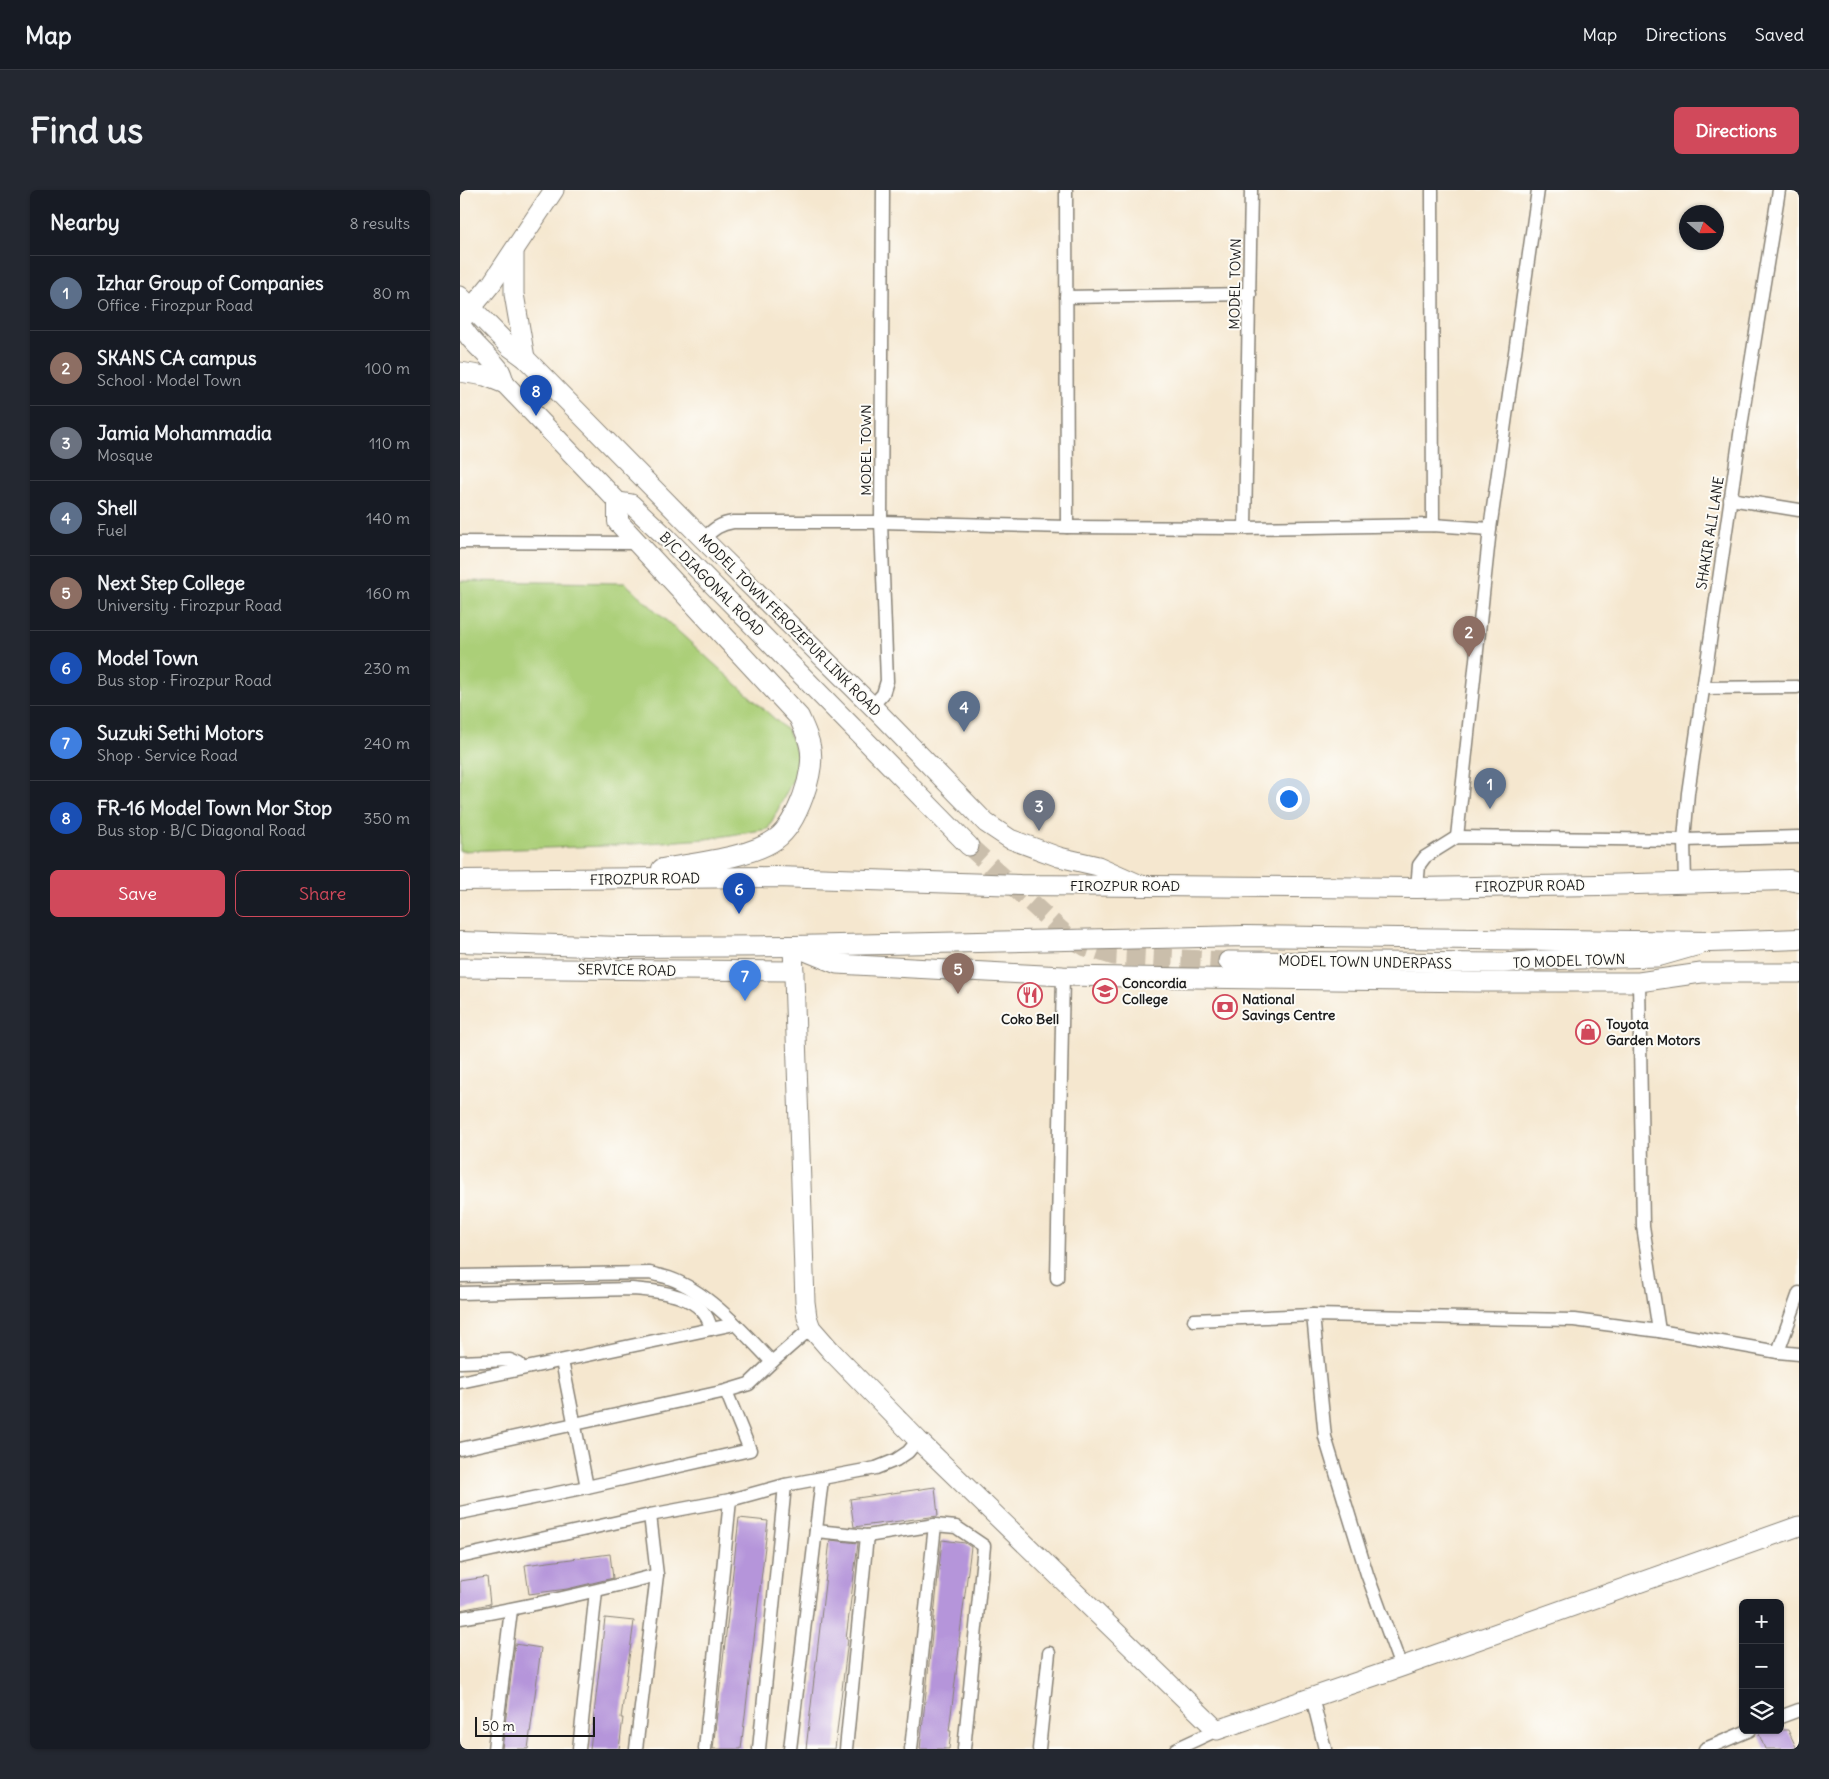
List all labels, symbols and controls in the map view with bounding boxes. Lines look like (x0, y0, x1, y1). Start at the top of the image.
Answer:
text: Map (25, 20, 72, 50)
text: Map (1582, 23, 1617, 46)
text: Directions (1645, 23, 1727, 46)
text: Saved (1755, 23, 1804, 46)
button: Directions (1674, 107, 1799, 154)
text: Find us (30, 108, 143, 152)
north arrow (1679, 205, 1724, 250)
text: Nearby (50, 209, 120, 236)
text: 8 results (349, 213, 410, 233)
street label: MODEL TOWN (1225, 238, 1245, 330)
text: Izhar Group of Companies (97, 271, 324, 295)
text: 1 (63, 283, 69, 303)
text: 80 m (372, 283, 410, 303)
text: Office · Firozpur Road (97, 295, 253, 315)
text: SKANS CA campus (97, 346, 257, 370)
text: 2 (62, 358, 70, 378)
text: 100 m (365, 358, 410, 378)
text: School · Model Town (97, 370, 241, 390)
pin: 8 (520, 375, 552, 416)
street label: MODEL TOWN (857, 404, 875, 496)
text: Jamia Mohammadia (97, 421, 272, 445)
text: 3 (61, 433, 71, 453)
text: 110 m (369, 433, 410, 453)
text: Mosque (97, 445, 153, 465)
street label: SHAKIR ALI LANE (1692, 475, 1728, 591)
text: Shell (97, 496, 137, 520)
text: 4 (61, 508, 71, 528)
text: 140 m (366, 508, 410, 528)
text: Fuel (97, 520, 127, 540)
street label: B/C DIAGONAL ROAD (656, 528, 768, 640)
street label: MODEL TOWN FEROZEPUR LINK ROAD (695, 530, 885, 720)
text: Next Step College (97, 571, 245, 595)
text: 5 (61, 583, 71, 603)
text: 160 m (366, 583, 410, 603)
text: University · Firozpur Road (97, 595, 282, 615)
pin: 2 (1453, 616, 1485, 657)
text: Model Town (97, 646, 198, 670)
text: 6 (61, 658, 71, 678)
text: 230 m (364, 658, 410, 678)
text: Bus stop · Firozpur Road (97, 670, 272, 690)
pin: 4 (948, 691, 980, 732)
text: Suzuki Sethi Motors (97, 721, 264, 745)
text: 7 (62, 733, 70, 753)
text: 240 m (364, 733, 410, 753)
text: Shop · Service Road (97, 745, 238, 765)
pin: 1 (1474, 768, 1506, 809)
your location (1276, 786, 1302, 812)
pin: 3 (1023, 790, 1055, 831)
text: FR-16 Model Town Mor Stop (97, 796, 332, 820)
text: 8 (61, 808, 71, 828)
text: 350 m (363, 808, 410, 828)
text: Bus stop · B/C Diagonal Road (97, 820, 306, 840)
street label: FIROZPUR ROAD (590, 869, 700, 889)
button: Save (50, 870, 225, 917)
button: Share (235, 870, 410, 917)
pin: 6 (723, 873, 755, 914)
street label: FIROZPUR ROAD (1475, 876, 1585, 896)
street label: FIROZPUR ROAD (1070, 877, 1180, 895)
street label: TO MODEL TOWN (1512, 950, 1626, 972)
street label: MODEL TOWN UNDERPASS (1278, 951, 1452, 973)
pin: 5 (942, 953, 974, 994)
street label: SERVICE ROAD (577, 960, 677, 980)
pin: 7 (729, 960, 761, 1001)
place label: Concordia College (1122, 974, 1187, 1008)
school or university icon: Concordia College (1092, 978, 1118, 1004)
restaurant icon: Coko Bell (1017, 982, 1043, 1008)
place label: National Savings Centre (1242, 990, 1336, 1024)
bank icon: National Savings Centre (1212, 994, 1238, 1020)
place label: Coko Bell (1001, 1010, 1059, 1028)
place label: Toyota Garden Motors (1606, 1015, 1701, 1049)
shop icon: Toyota Garden Motors (1575, 1019, 1601, 1045)
map controls (1739, 1599, 1784, 1734)
button: + (1739, 1599, 1784, 1644)
button: − (1739, 1644, 1784, 1689)
button: layers (1739, 1689, 1784, 1734)
scale bar (475, 1714, 595, 1737)
text: 50 m (482, 1717, 515, 1735)

